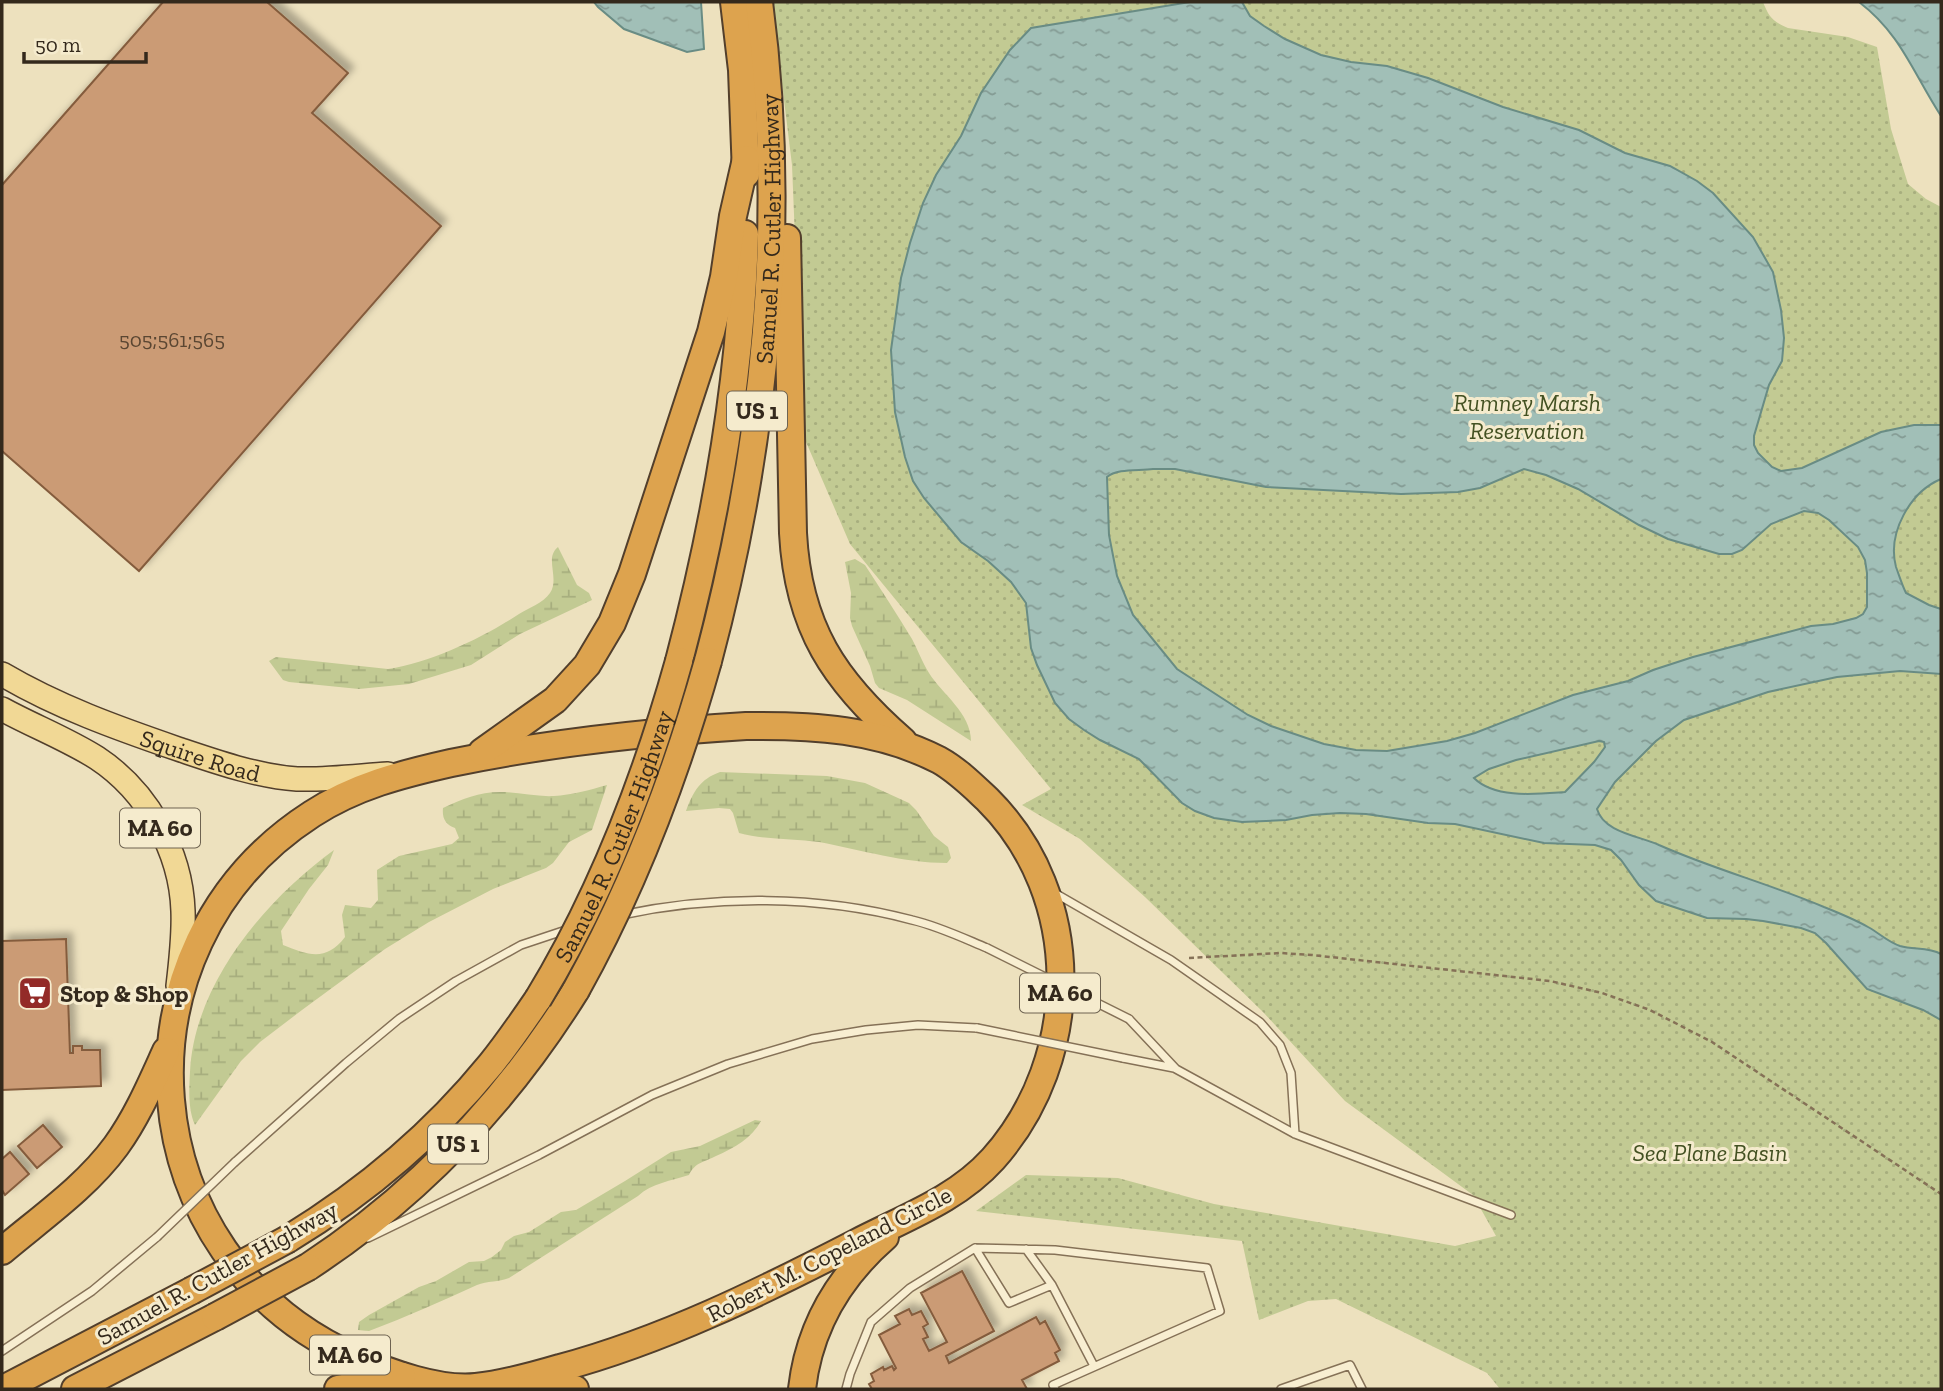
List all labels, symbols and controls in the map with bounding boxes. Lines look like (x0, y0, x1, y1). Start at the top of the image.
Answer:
scale bar (24, 21, 147, 65)
text: 50 m (35, 32, 81, 57)
street label: Samuel R. Cutler Highway (749, 92, 786, 365)
house number: 505;561;565 (119, 327, 225, 352)
park label: Rumney Marsh Reservation (1453, 388, 1601, 445)
road number: US 1 (727, 392, 787, 430)
street label: Samuel R. Cutler Highway (548, 706, 678, 967)
street label: Squire Road (136, 723, 263, 788)
road number: MA 60 (120, 808, 200, 848)
supermarket icon: Stop & Shop (16, 974, 54, 1012)
road number: MA 60 (1020, 974, 1100, 1012)
place label: Stop & Shop (60, 979, 189, 1008)
road number: US 1 (428, 1124, 488, 1163)
park label: Sea Plane Basin (1632, 1138, 1788, 1167)
street label: Robert M. Copeland Circle (702, 1180, 956, 1328)
street label: Samuel R. Cutler Highway (92, 1194, 343, 1351)
road number: MA 60 (310, 1336, 390, 1374)

